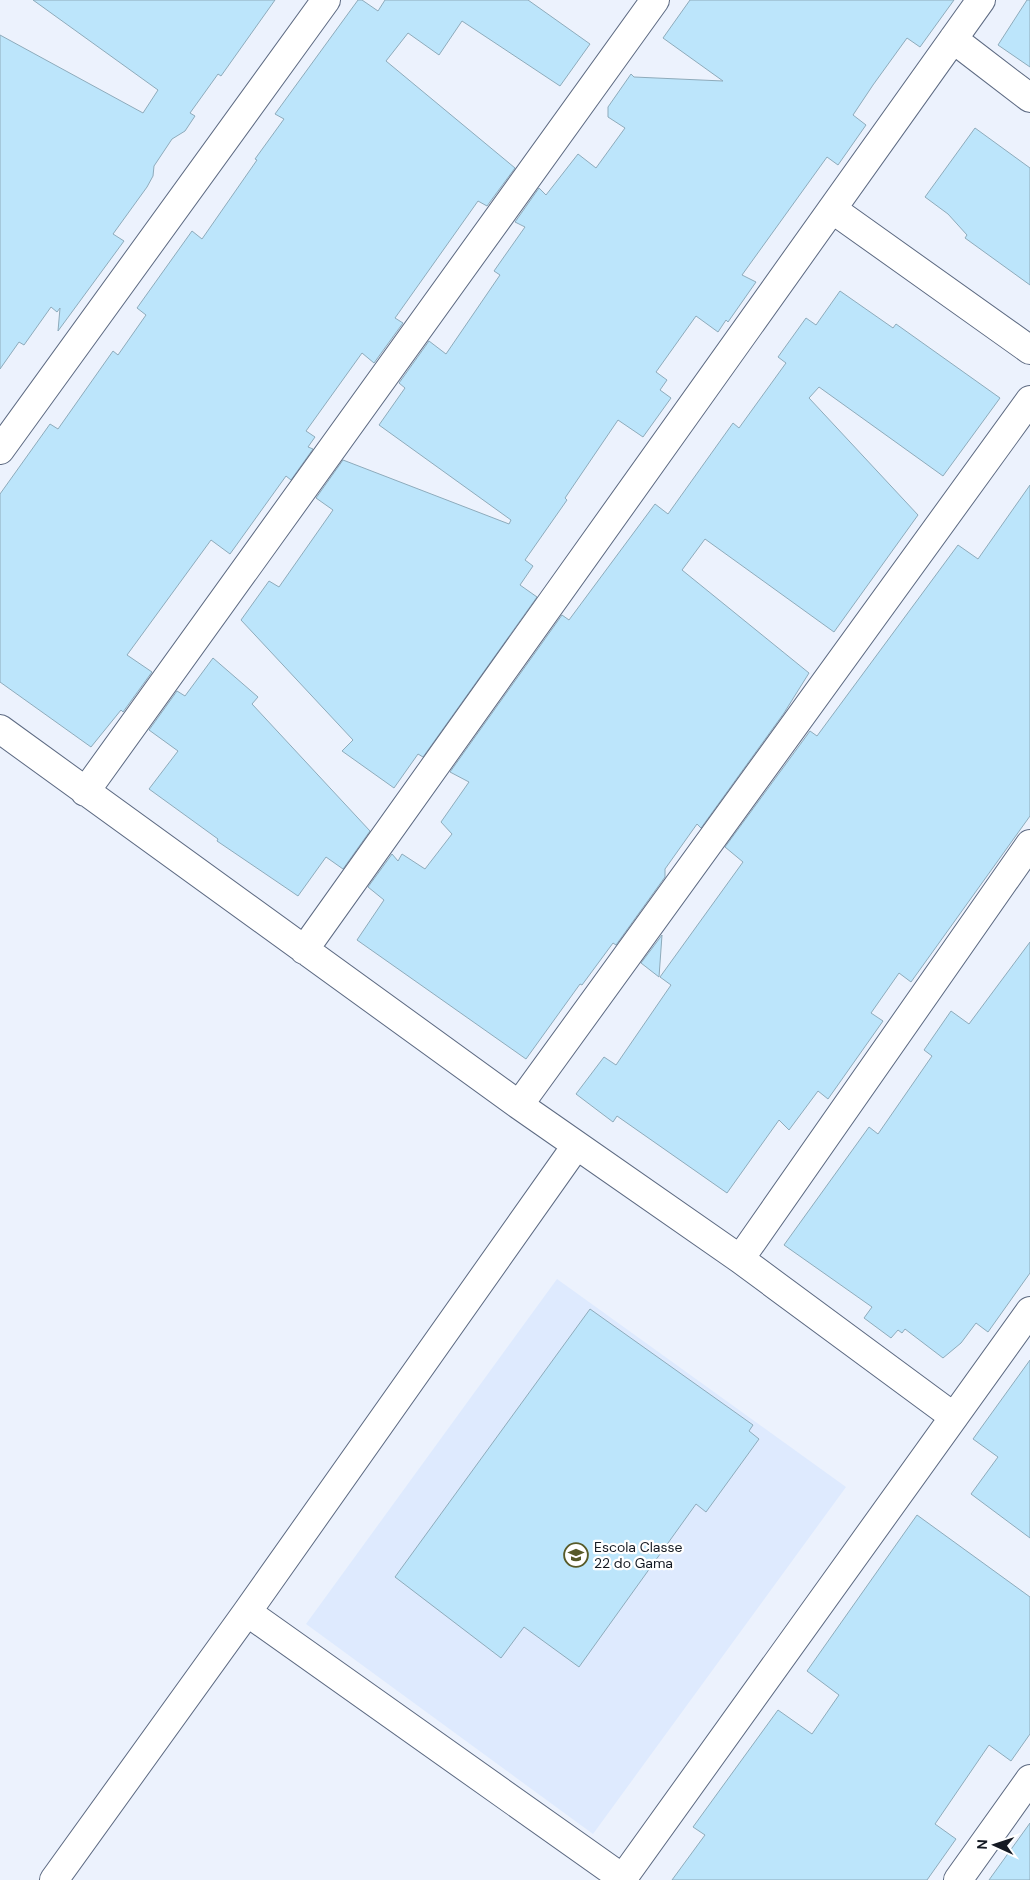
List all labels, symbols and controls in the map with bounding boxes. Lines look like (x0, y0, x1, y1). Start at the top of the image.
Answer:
place label: Escola Classe 22 do Gama (594, 1538, 683, 1572)
school or university icon: Escola Classe 22 do Gama (563, 1542, 589, 1568)
north arrow (970, 1820, 1020, 1870)
text: N (973, 1839, 991, 1850)

